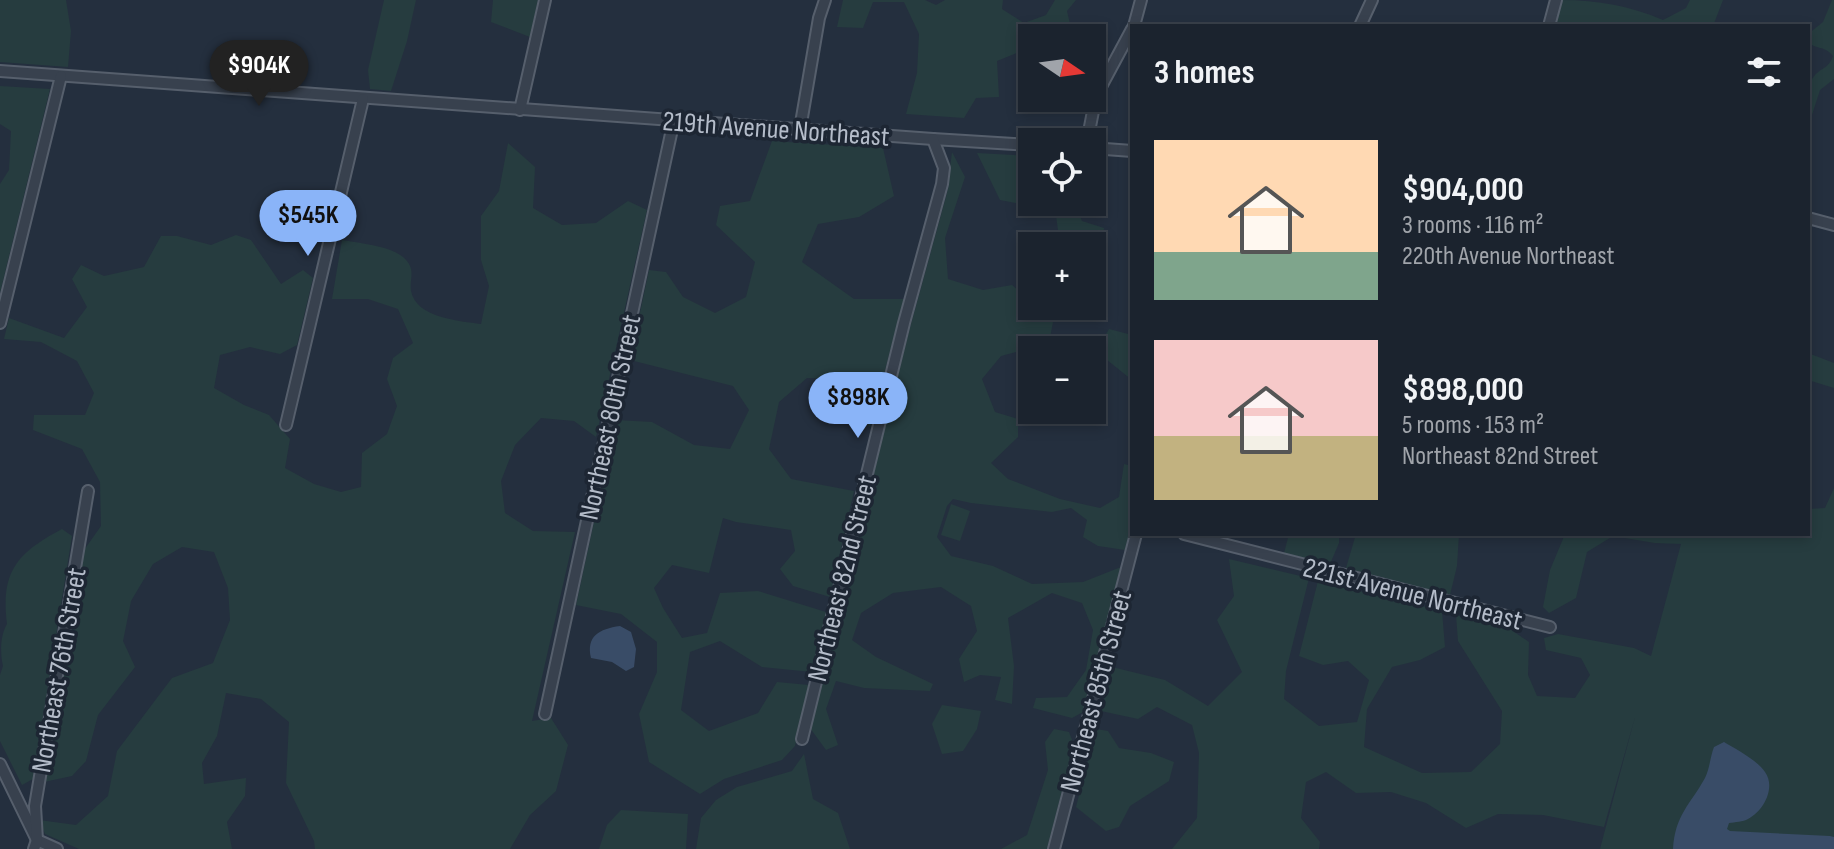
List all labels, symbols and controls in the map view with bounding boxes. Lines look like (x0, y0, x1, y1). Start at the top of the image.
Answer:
north arrow (1018, 24, 1106, 112)
map controls (1018, 24, 1106, 424)
pin: $904K (203, 40, 315, 108)
text: $904K (228, 50, 290, 81)
icon: filters (1742, 50, 1786, 94)
text: 3 homes (1154, 52, 1255, 93)
street label: 219th Avenue Northeast (661, 105, 890, 154)
button: locate (1018, 128, 1106, 216)
text: $904,000 (1402, 169, 1524, 210)
icon: home (1218, 172, 1314, 268)
pin: $545K (252, 190, 364, 258)
text: $545K (277, 200, 339, 231)
text: 3 rooms · 116 m² (1402, 210, 1544, 241)
button: + (1018, 232, 1106, 320)
text: 220th Avenue Northeast (1402, 241, 1615, 272)
street label: Northeast 80th Street (573, 312, 648, 523)
button: − (1018, 336, 1106, 424)
text: $898,000 (1402, 369, 1524, 410)
pin: $898K (802, 372, 914, 440)
icon: home (1218, 372, 1314, 468)
text: $898K (827, 382, 889, 413)
text: 5 rooms · 153 m² (1402, 410, 1544, 441)
text: Northeast 82nd Street (1402, 441, 1598, 472)
street label: Northeast 82nd Street (801, 472, 884, 685)
street label: 221st Avenue Northeast (1300, 551, 1525, 638)
street label: Northeast 76th Street (25, 565, 94, 775)
street label: Northeast 85th Street (1054, 587, 1139, 796)

